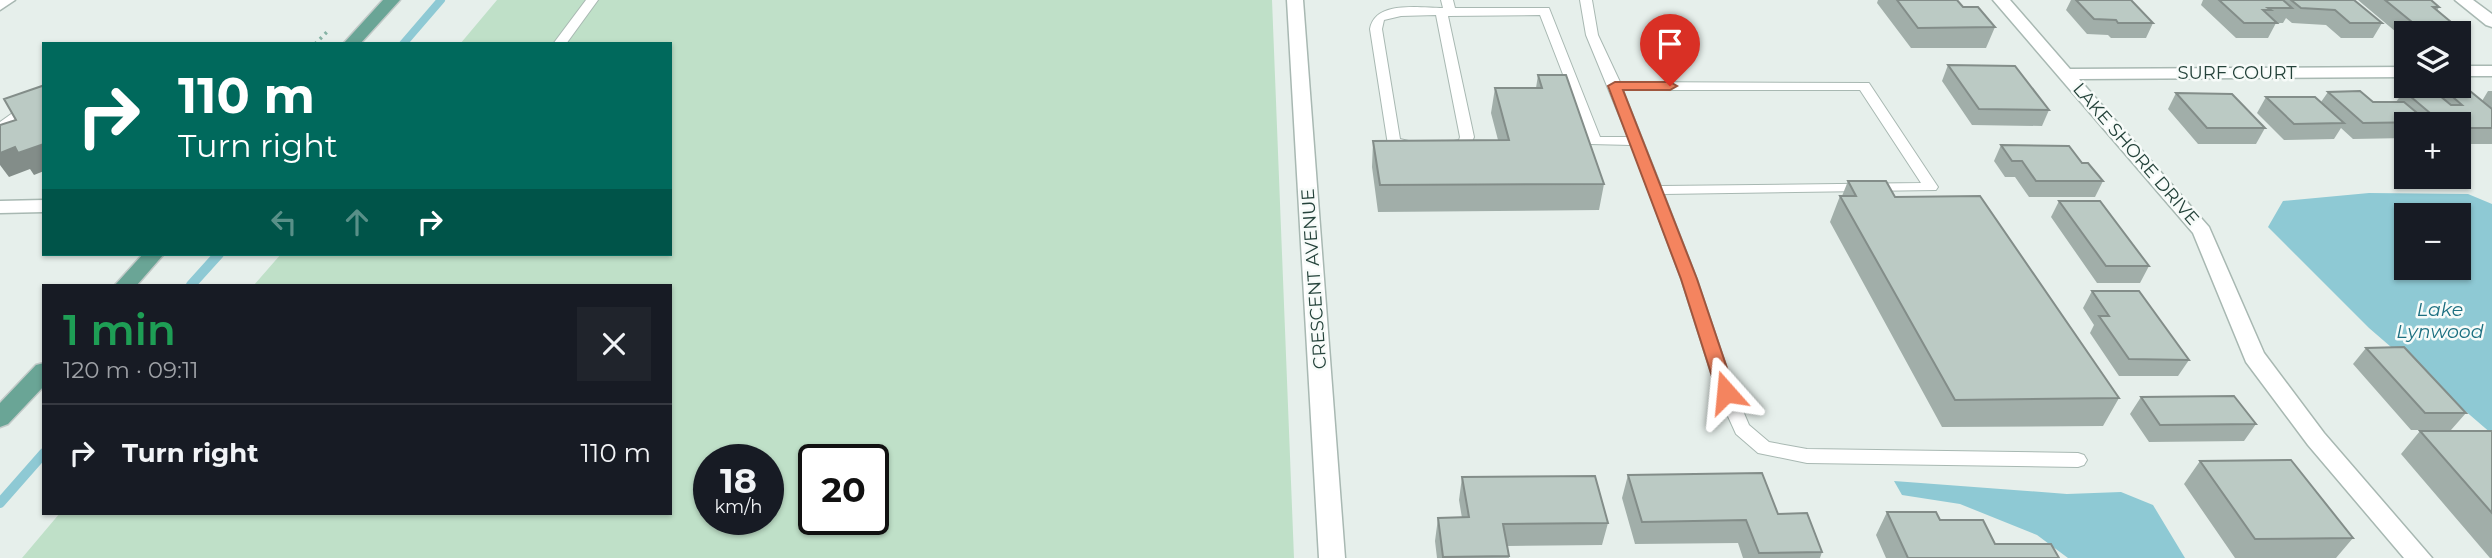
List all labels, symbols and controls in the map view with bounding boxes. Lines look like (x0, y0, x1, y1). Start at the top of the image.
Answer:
pin (1640, 14, 1700, 86)
map controls (2394, 21, 2471, 280)
button: layers (2394, 21, 2471, 98)
icon: arrive (1651, 25, 1689, 63)
street label: SURF COURT (2177, 62, 2297, 84)
text: 110 m (178, 66, 315, 125)
icon: right (63, 70, 154, 161)
street label: LAKE SHORE DRIVE (2068, 78, 2204, 230)
button: + (2394, 112, 2471, 189)
text: Turn right (178, 126, 338, 165)
street label: CRESCENT AVENUE (1297, 188, 1331, 370)
icon: left (265, 203, 303, 241)
icon: ahead (338, 203, 376, 241)
icon: right (411, 203, 449, 241)
button: − (2394, 203, 2471, 280)
water label: Lake Lynwood (2396, 298, 2484, 343)
text: 1 min (63, 304, 176, 356)
button: close (577, 307, 651, 381)
position arrow (1689, 355, 1763, 429)
text: 120 m · 09:11 (63, 356, 199, 384)
icon: right (63, 434, 101, 472)
text: Turn right (122, 437, 258, 469)
text: 110 m (581, 437, 651, 469)
speed limit sign: 20 (798, 444, 889, 535)
text: 18 (720, 459, 757, 502)
text: km/h (714, 496, 763, 518)

